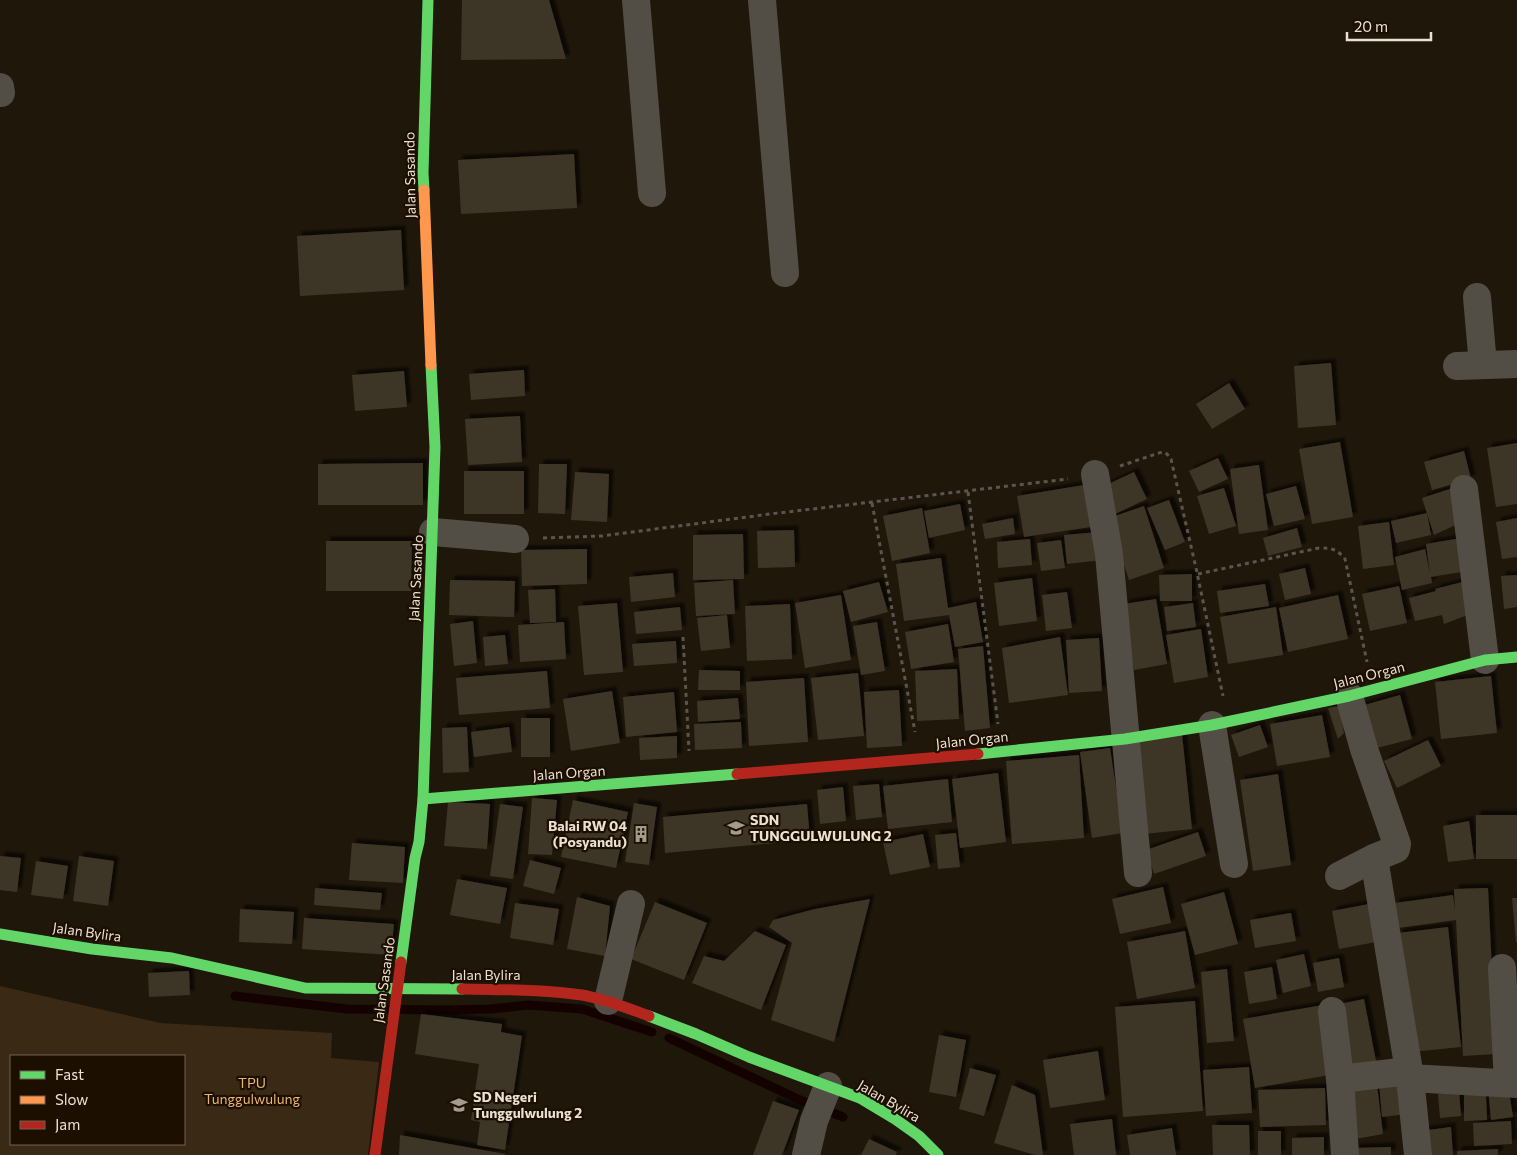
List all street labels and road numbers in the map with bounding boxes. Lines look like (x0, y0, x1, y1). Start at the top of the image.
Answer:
street label: Jalan Sasando (400, 132, 419, 218)
street label: Jalan Sasando (405, 534, 426, 622)
street label: Jalan Organ (1331, 657, 1406, 692)
street label: Jalan Organ (935, 727, 1009, 752)
street label: Jalan Organ (532, 761, 606, 784)
street label: Jalan Bylira (52, 918, 122, 945)
street label: Jalan Sasando (369, 936, 398, 1024)
street label: Jalan Bylira (451, 966, 521, 983)
street label: Jalan Bylira (855, 1076, 923, 1125)

